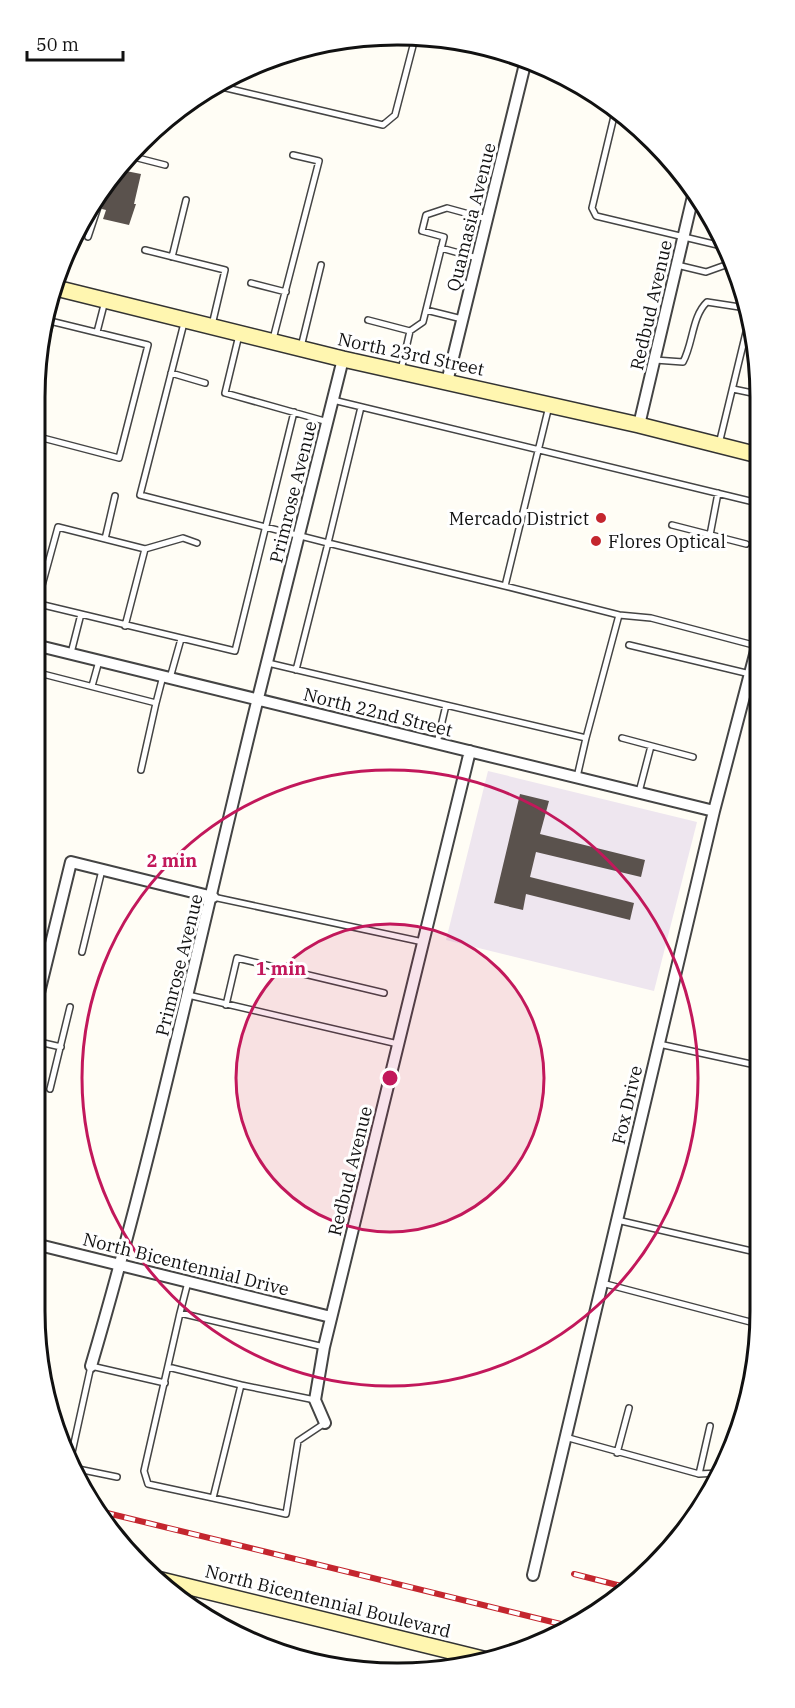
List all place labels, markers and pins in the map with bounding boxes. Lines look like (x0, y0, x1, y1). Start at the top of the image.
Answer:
place label: Mercado District (449, 507, 589, 530)
marker: Mercado District (594, 511, 608, 525)
place label: Flores Optical (608, 530, 726, 553)
marker: Flores Optical (589, 534, 603, 548)
centre of rings (380, 1068, 400, 1088)

